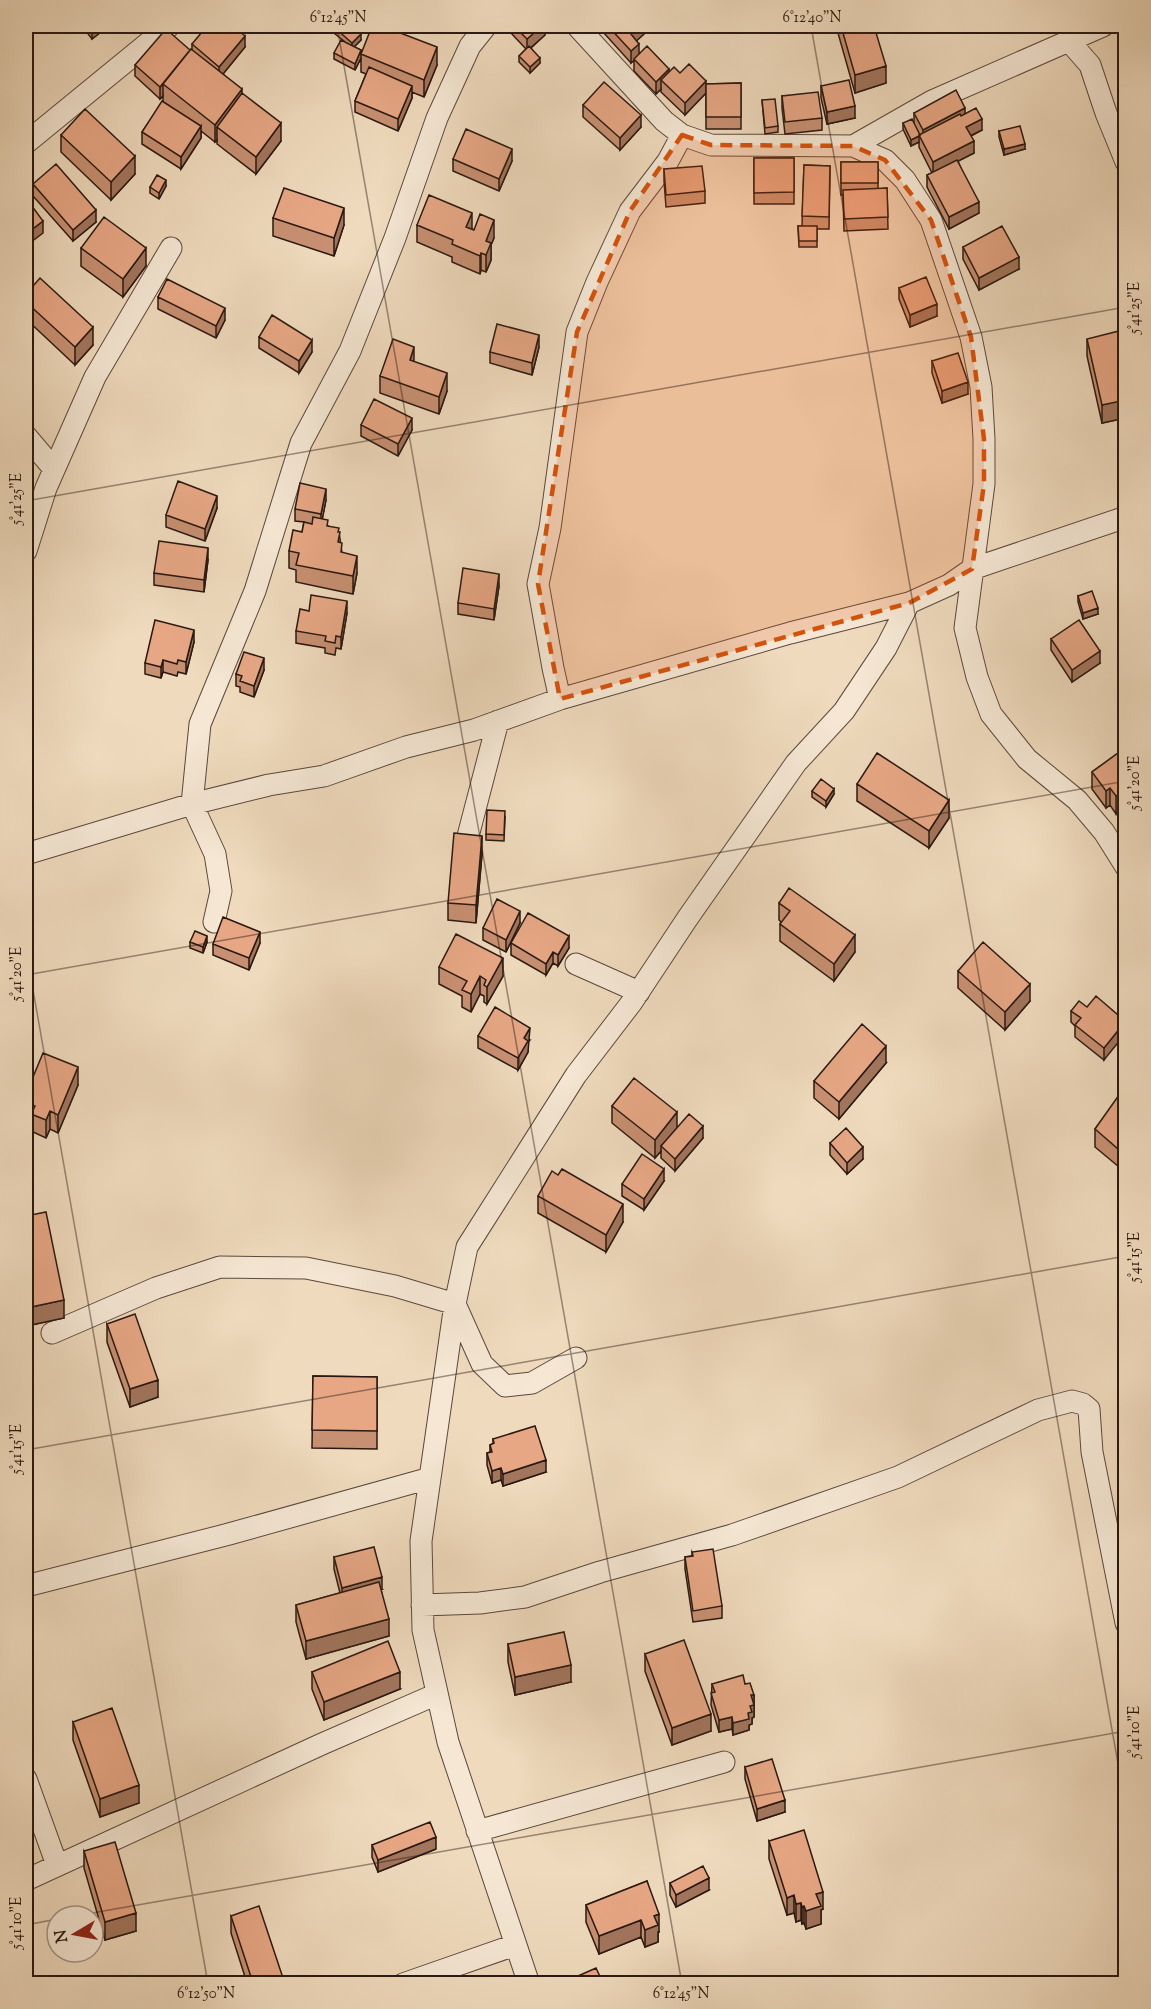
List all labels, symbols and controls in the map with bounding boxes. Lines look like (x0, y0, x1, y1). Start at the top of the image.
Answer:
text: 6°12'45"N (310, 8, 366, 29)
text: 6°12'40"N (783, 8, 842, 29)
text: 5°41'25"E (1125, 282, 1146, 335)
text: 5°41'25"E (7, 473, 28, 526)
text: 5°41'20"E (1125, 756, 1146, 811)
text: 5°41'20"E (7, 947, 28, 1002)
text: 5°41'15"E (1125, 1232, 1146, 1283)
text: 5°41'15"E (7, 1424, 28, 1475)
text: 5°41'10"E (1125, 1706, 1146, 1759)
text: 5°41'10"E (7, 1897, 28, 1950)
north arrow (45, 1904, 105, 1964)
text: N (50, 1928, 75, 1944)
text: 6°12'50"N (177, 1984, 235, 2005)
text: 6°12'45"N (653, 1984, 709, 2005)

